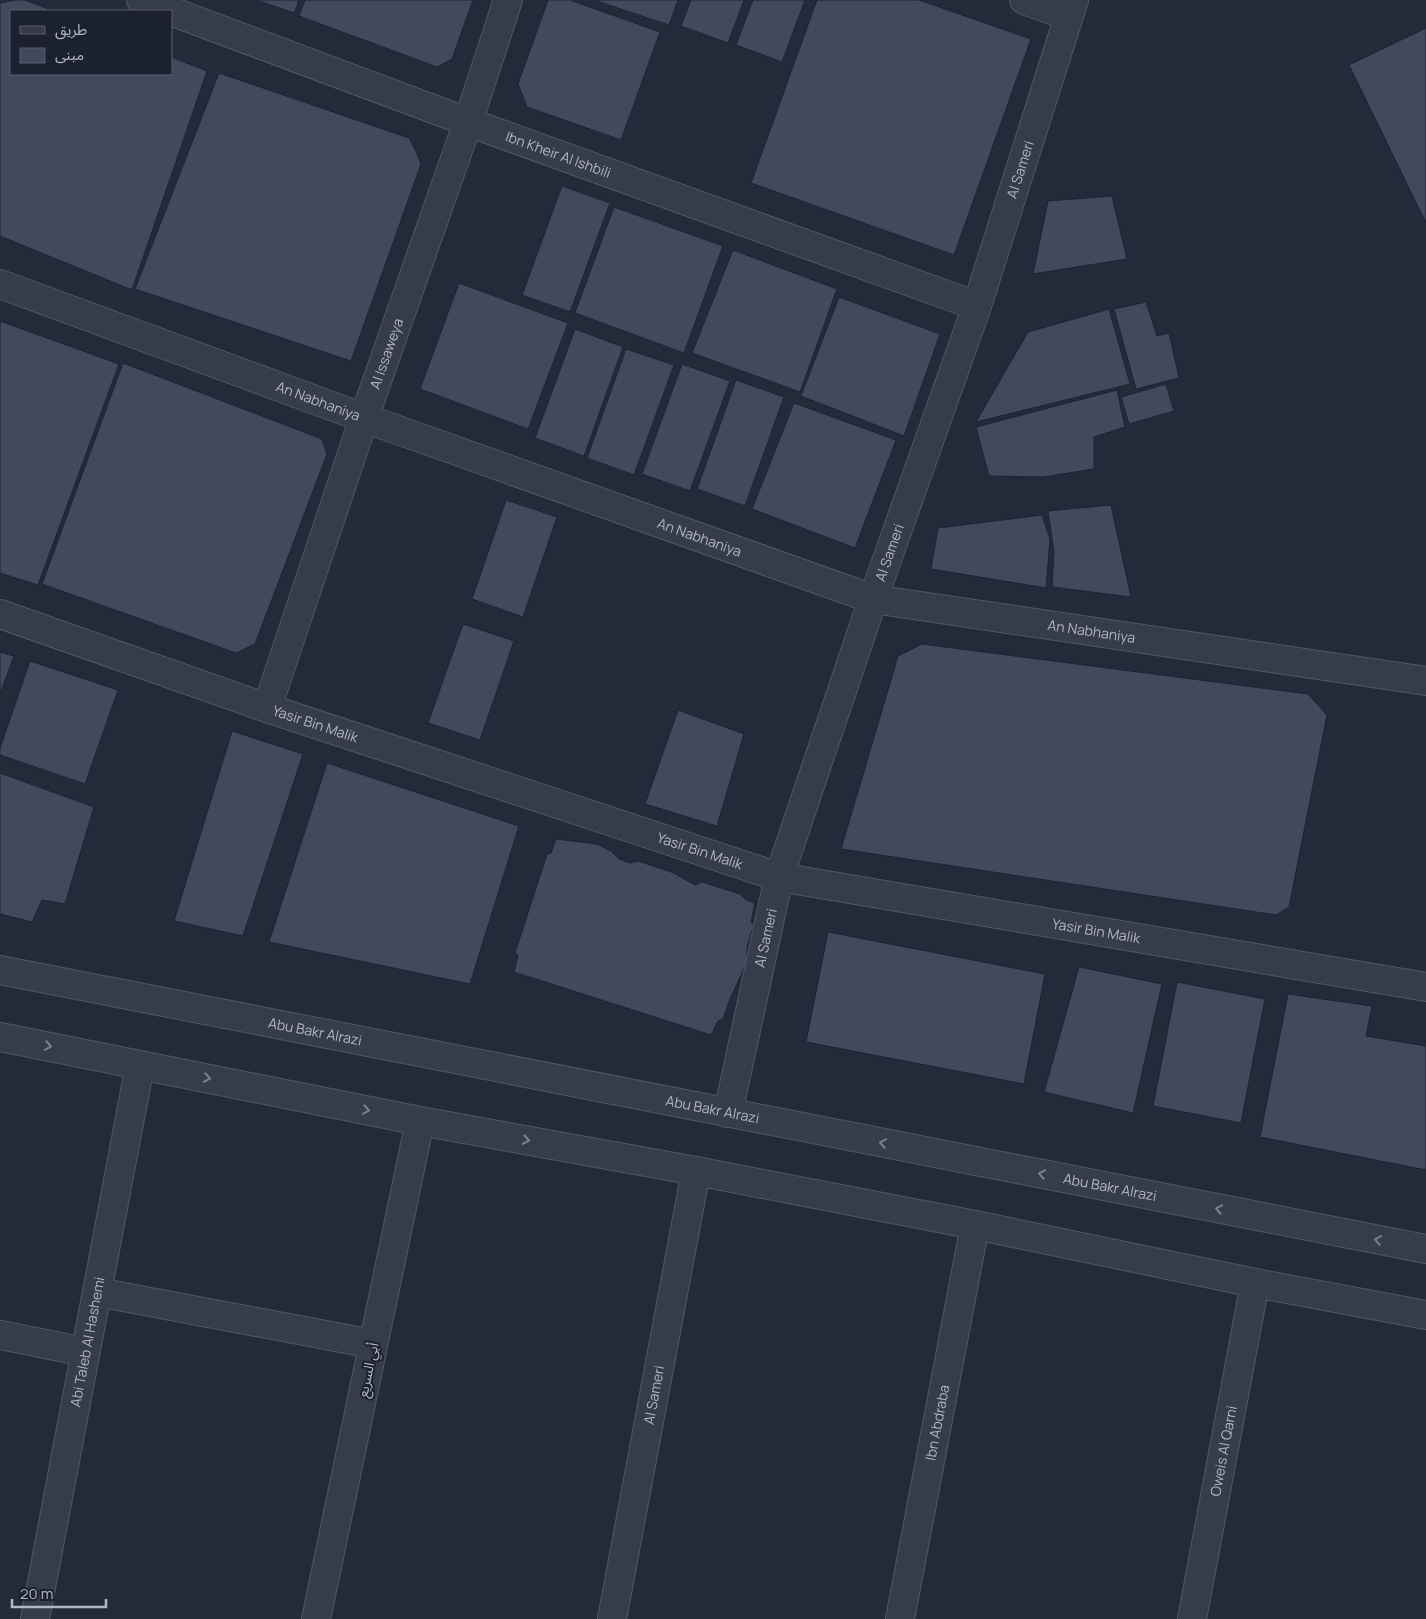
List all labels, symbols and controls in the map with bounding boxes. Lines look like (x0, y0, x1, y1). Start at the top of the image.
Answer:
legend (10, 10, 172, 75)
text: طريق (55, 19, 87, 40)
text: مبنى (55, 44, 84, 65)
street label: Ibn Kheir Al Ishbili (503, 126, 614, 182)
street label: Al Sameri (1002, 138, 1038, 201)
street label: Al Issaweya (365, 315, 407, 391)
street label: An Nabhaniya (274, 376, 363, 425)
street label: An Nabhaniya (655, 513, 744, 561)
street label: Al Sameri (870, 521, 908, 584)
street label: An Nabhaniya (1047, 615, 1137, 647)
street label: Yasir Bin Malik (270, 701, 362, 747)
street label: Yasir Bin Malik (655, 827, 746, 874)
street label: Al Sameri (750, 907, 781, 969)
street label: Yasir Bin Malik (1051, 914, 1143, 947)
street label: Abu Bakr Alrazi (267, 1013, 364, 1050)
one-way arrow (43, 1041, 52, 1051)
one-way arrow (203, 1073, 212, 1083)
street label: Abu Bakr Alrazi (664, 1090, 761, 1127)
one-way arrow (362, 1105, 371, 1115)
one-way arrow (522, 1135, 531, 1145)
one-way arrow (878, 1138, 887, 1149)
street label: Abu Bakr Alrazi (1062, 1168, 1158, 1205)
one-way arrow (1038, 1170, 1046, 1180)
one-way arrow (1214, 1204, 1223, 1215)
one-way arrow (1374, 1235, 1383, 1246)
street label: Abi Taleb Al Hashemi (65, 1275, 109, 1409)
street label: أبي السريع (352, 1340, 385, 1400)
street label: Al Sameri (639, 1364, 668, 1426)
street label: Ibn Abdraba (920, 1383, 953, 1462)
street label: Oweis Al Qarni (1205, 1404, 1241, 1498)
scale bar (12, 1576, 106, 1608)
text: 20 m (20, 1583, 53, 1604)

